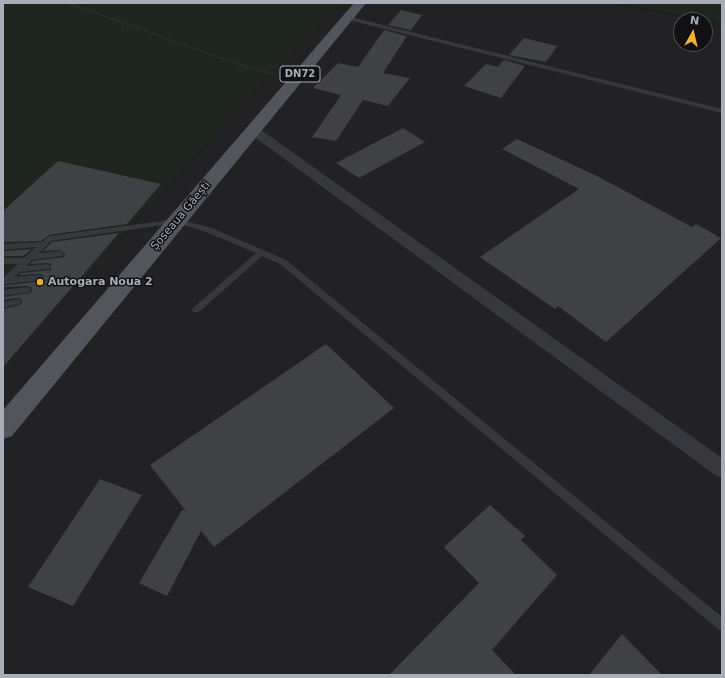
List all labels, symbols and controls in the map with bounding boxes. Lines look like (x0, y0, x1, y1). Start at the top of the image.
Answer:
north arrow (673, 12, 713, 52)
text: N (689, 14, 700, 28)
road number: DN72 (280, 66, 320, 82)
street label: Șoseaua Găești (149, 179, 213, 253)
place label: Autogara Noua 2 (48, 275, 153, 289)
marker: Autogara Noua 2 (35, 277, 45, 287)

